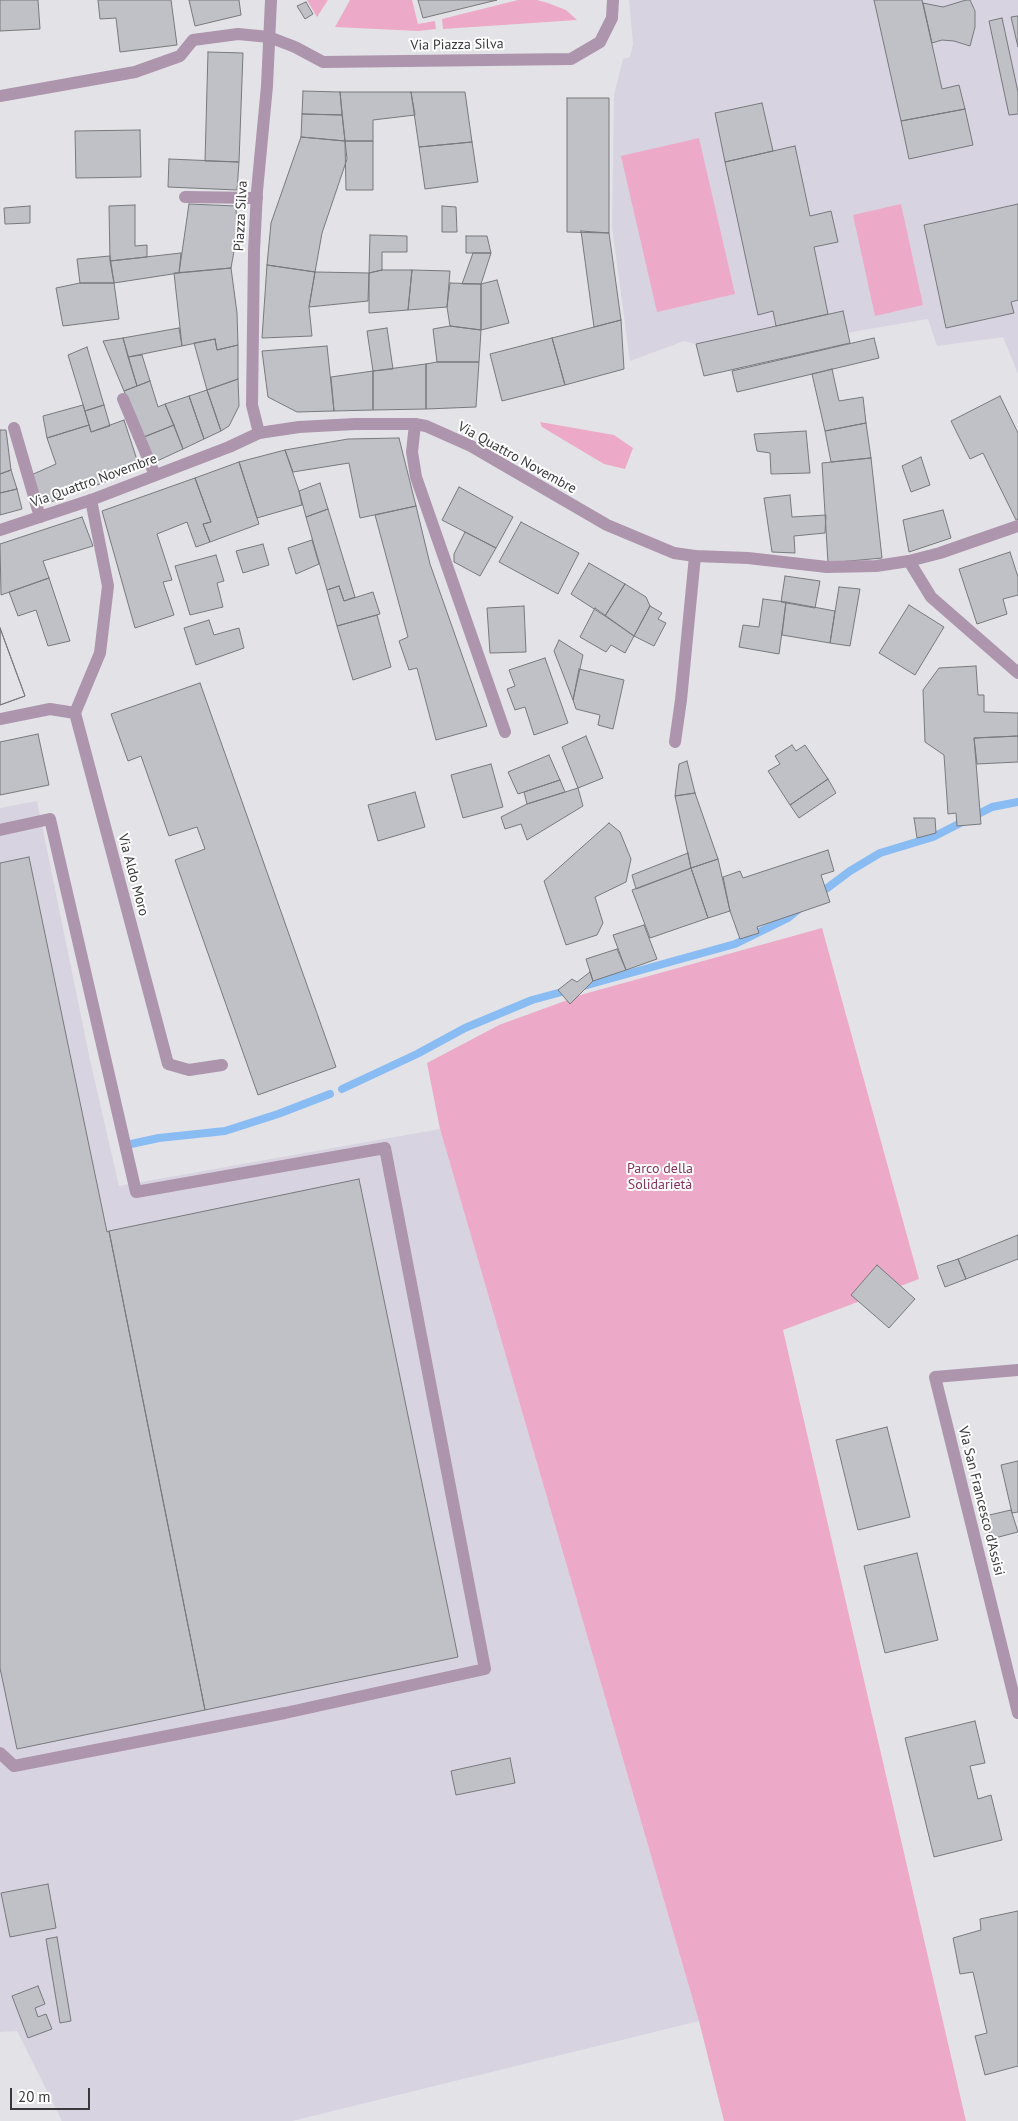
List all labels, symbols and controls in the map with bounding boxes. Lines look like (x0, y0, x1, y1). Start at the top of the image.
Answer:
street label: Via Piazza Silva (410, 36, 504, 54)
street label: Piazza Silva (231, 180, 251, 252)
street label: Via Quattro Novembre (455, 418, 579, 498)
street label: Via Quattro Novembre (29, 450, 159, 512)
street label: Via Aldo Moro (114, 832, 152, 918)
park label: Parco della Solidarietà (627, 1161, 693, 1194)
street label: Via San Francesco d'Assisi (954, 1425, 1008, 1577)
scale bar (12, 2078, 92, 2110)
text: 20 m (18, 2087, 51, 2106)

